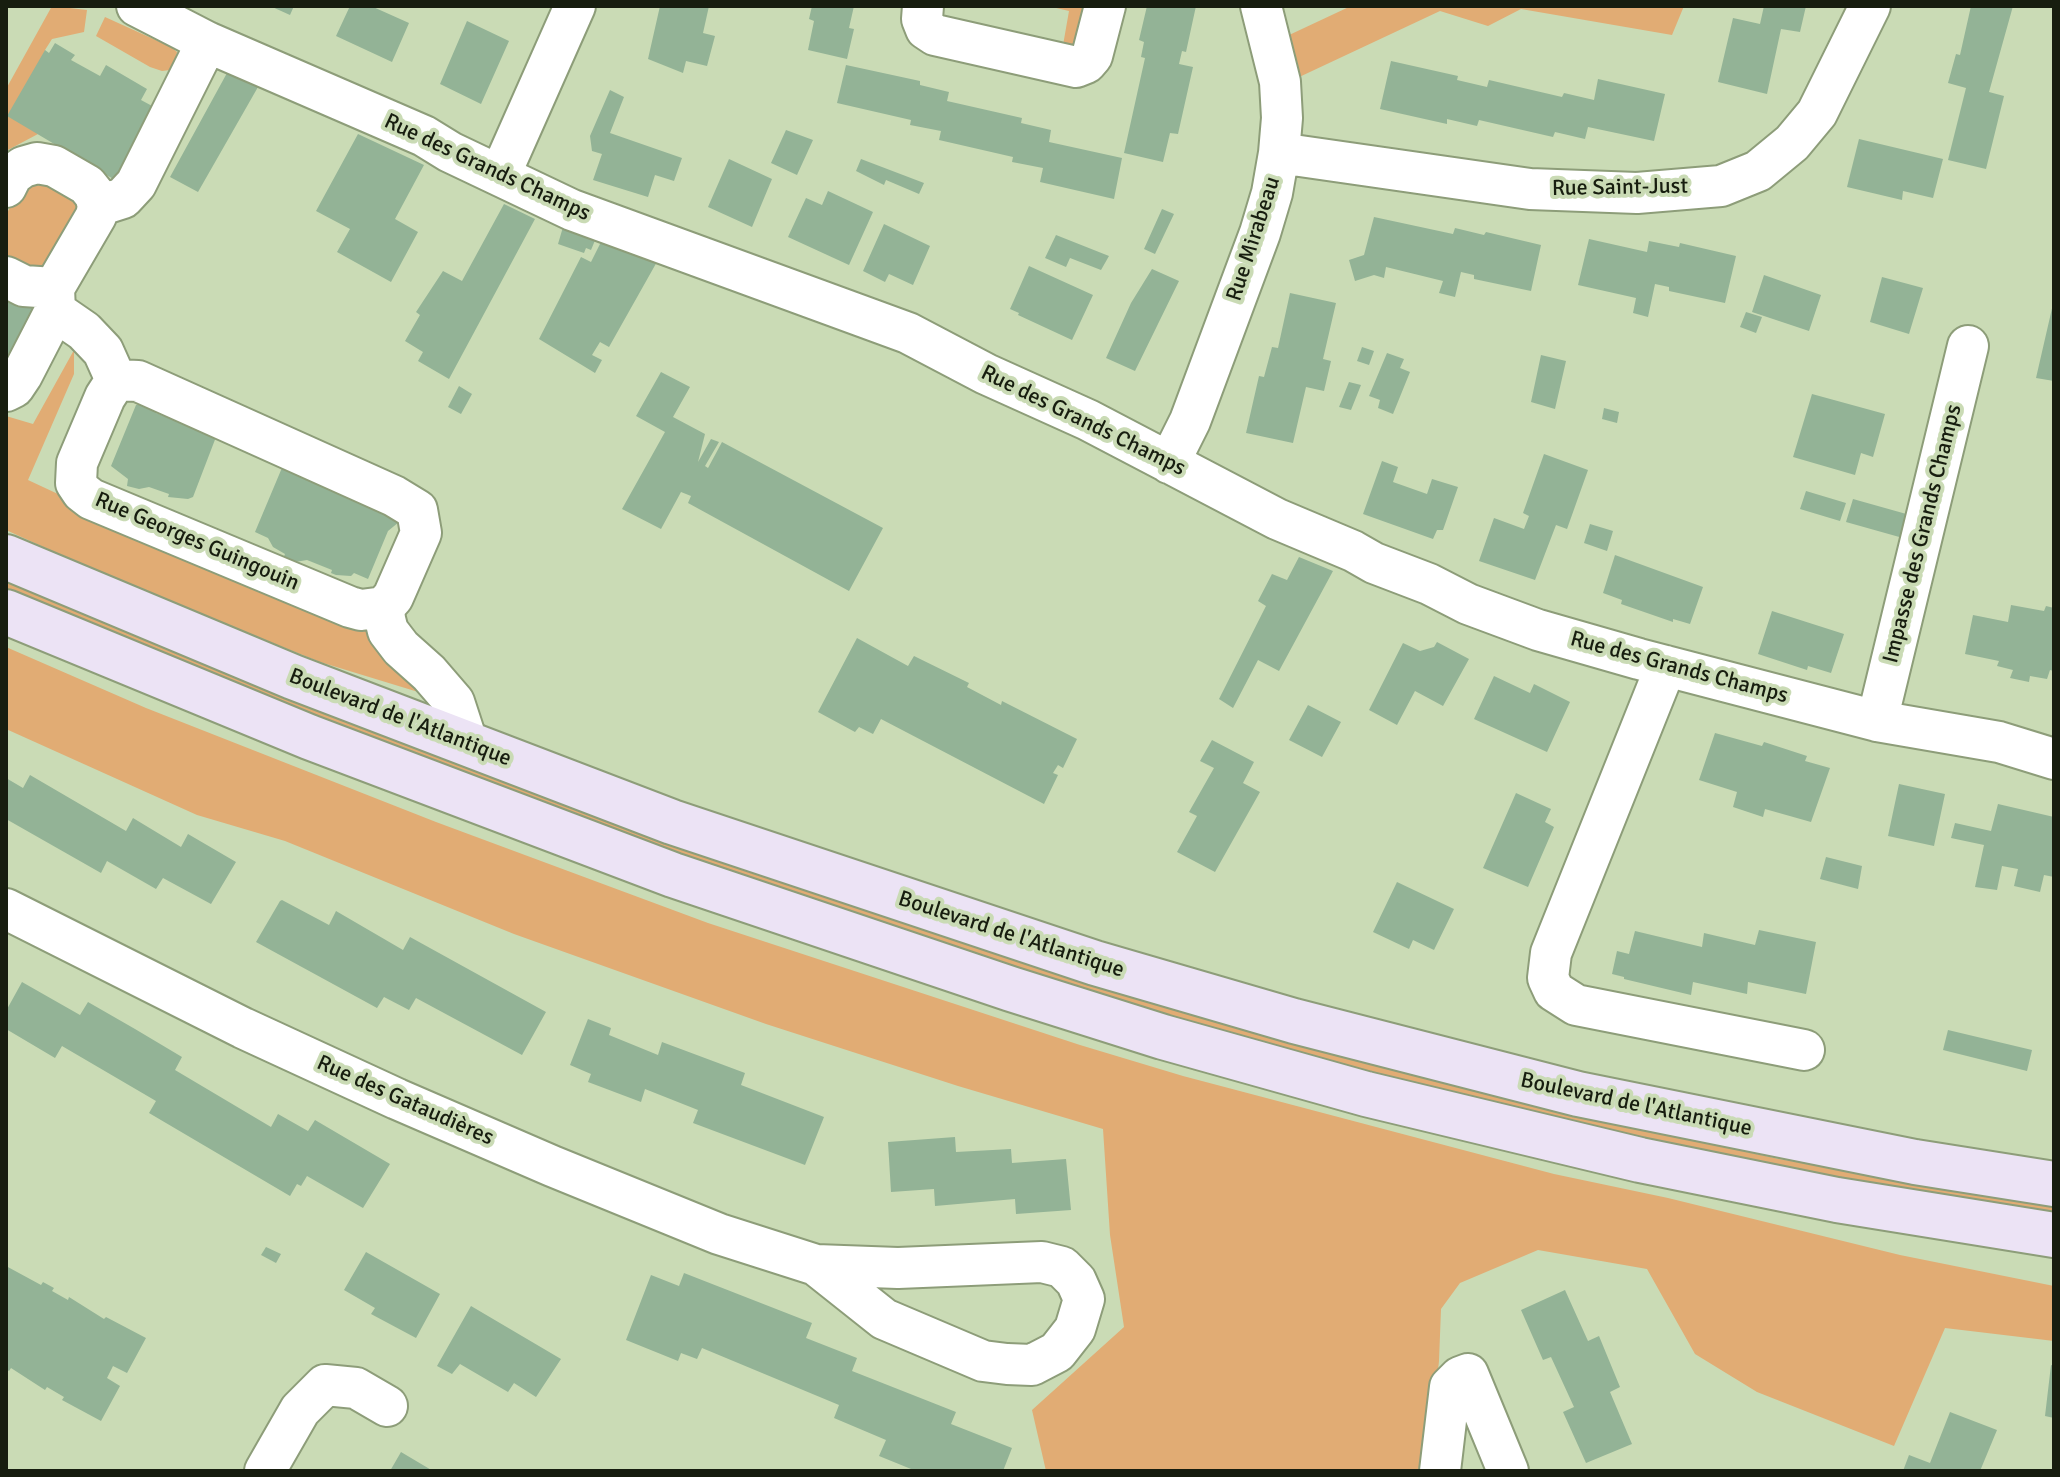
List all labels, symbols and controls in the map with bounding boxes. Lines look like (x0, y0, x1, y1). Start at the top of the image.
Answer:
street label: Rue des Grands Champs (380, 109, 594, 227)
street label: Rue Mirabeau (1221, 173, 1287, 305)
street label: Rue Saint-Just (1552, 174, 1688, 202)
street label: Rue des Grands Champs (976, 360, 1190, 482)
street label: Impasse des Grands Champs (1878, 402, 1968, 666)
street label: Rue Georges Guingouin (91, 487, 303, 597)
street label: Rue des Grands Champs (1567, 626, 1791, 710)
street label: Boulevard de l'Atlantique (285, 663, 515, 773)
street label: Boulevard de l'Atlantique (895, 886, 1127, 984)
street label: Rue des Gataudières (313, 1050, 497, 1152)
street label: Boulevard de l'Atlantique (1518, 1068, 1754, 1142)

